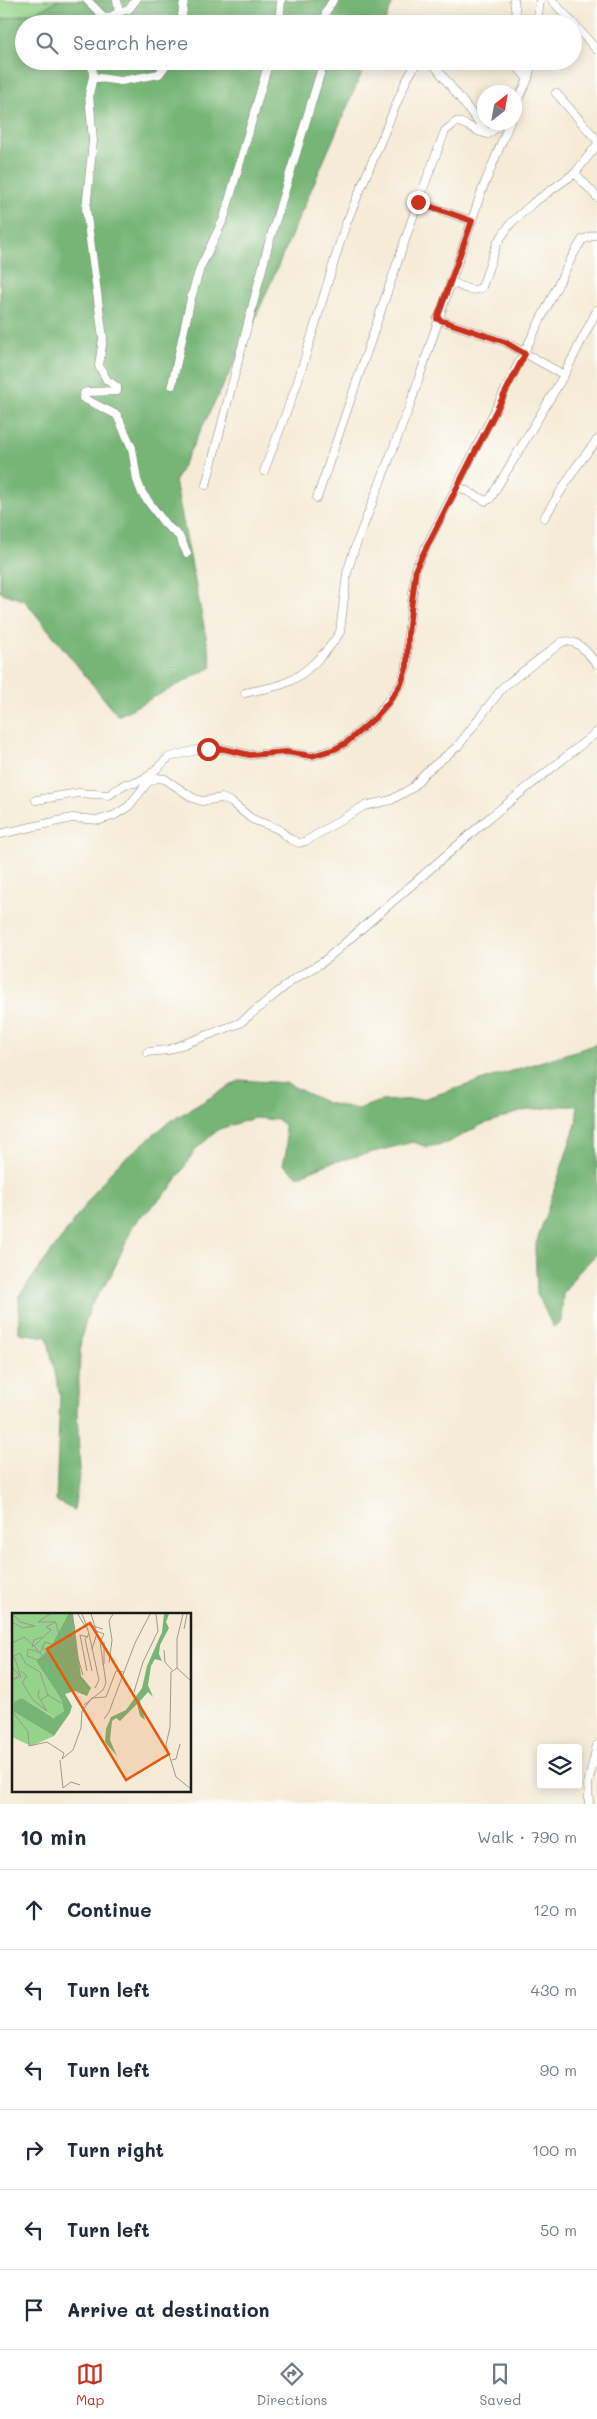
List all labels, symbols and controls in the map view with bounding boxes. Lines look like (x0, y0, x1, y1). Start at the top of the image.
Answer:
search box (15, 15, 582, 70)
icon: search (33, 29, 61, 57)
text: Search here (73, 30, 189, 55)
north arrow (477, 85, 522, 130)
route end (407, 191, 430, 214)
route start (197, 738, 220, 761)
inset map (12, 1613, 191, 1792)
map controls (537, 1744, 582, 1789)
button: layers (537, 1744, 582, 1789)
text: 10 min (20, 1823, 86, 1850)
text: Walk · 790 m (477, 1826, 577, 1847)
icon: ahead (20, 1896, 48, 1924)
text: Continue (67, 1897, 152, 1922)
text: 120 m (533, 1899, 577, 1920)
icon: left (20, 1976, 48, 2004)
text: Turn left (67, 1977, 150, 2002)
text: 430 m (530, 1979, 577, 2000)
icon: left (20, 2056, 48, 2084)
text: Turn left (67, 2057, 150, 2082)
text: 90 m (540, 2059, 577, 2080)
icon: right (20, 2136, 48, 2164)
text: Turn right (67, 2137, 164, 2162)
text: 100 m (532, 2139, 577, 2160)
icon: left (20, 2216, 48, 2244)
text: Turn left (67, 2217, 150, 2242)
text: 50 m (540, 2219, 577, 2240)
icon: arrive (20, 2296, 48, 2324)
text: Arrive at destination (67, 2297, 270, 2322)
tab: Map (76, 2360, 104, 2409)
tab: Directions (256, 2360, 328, 2409)
tab: Saved (479, 2360, 521, 2409)

